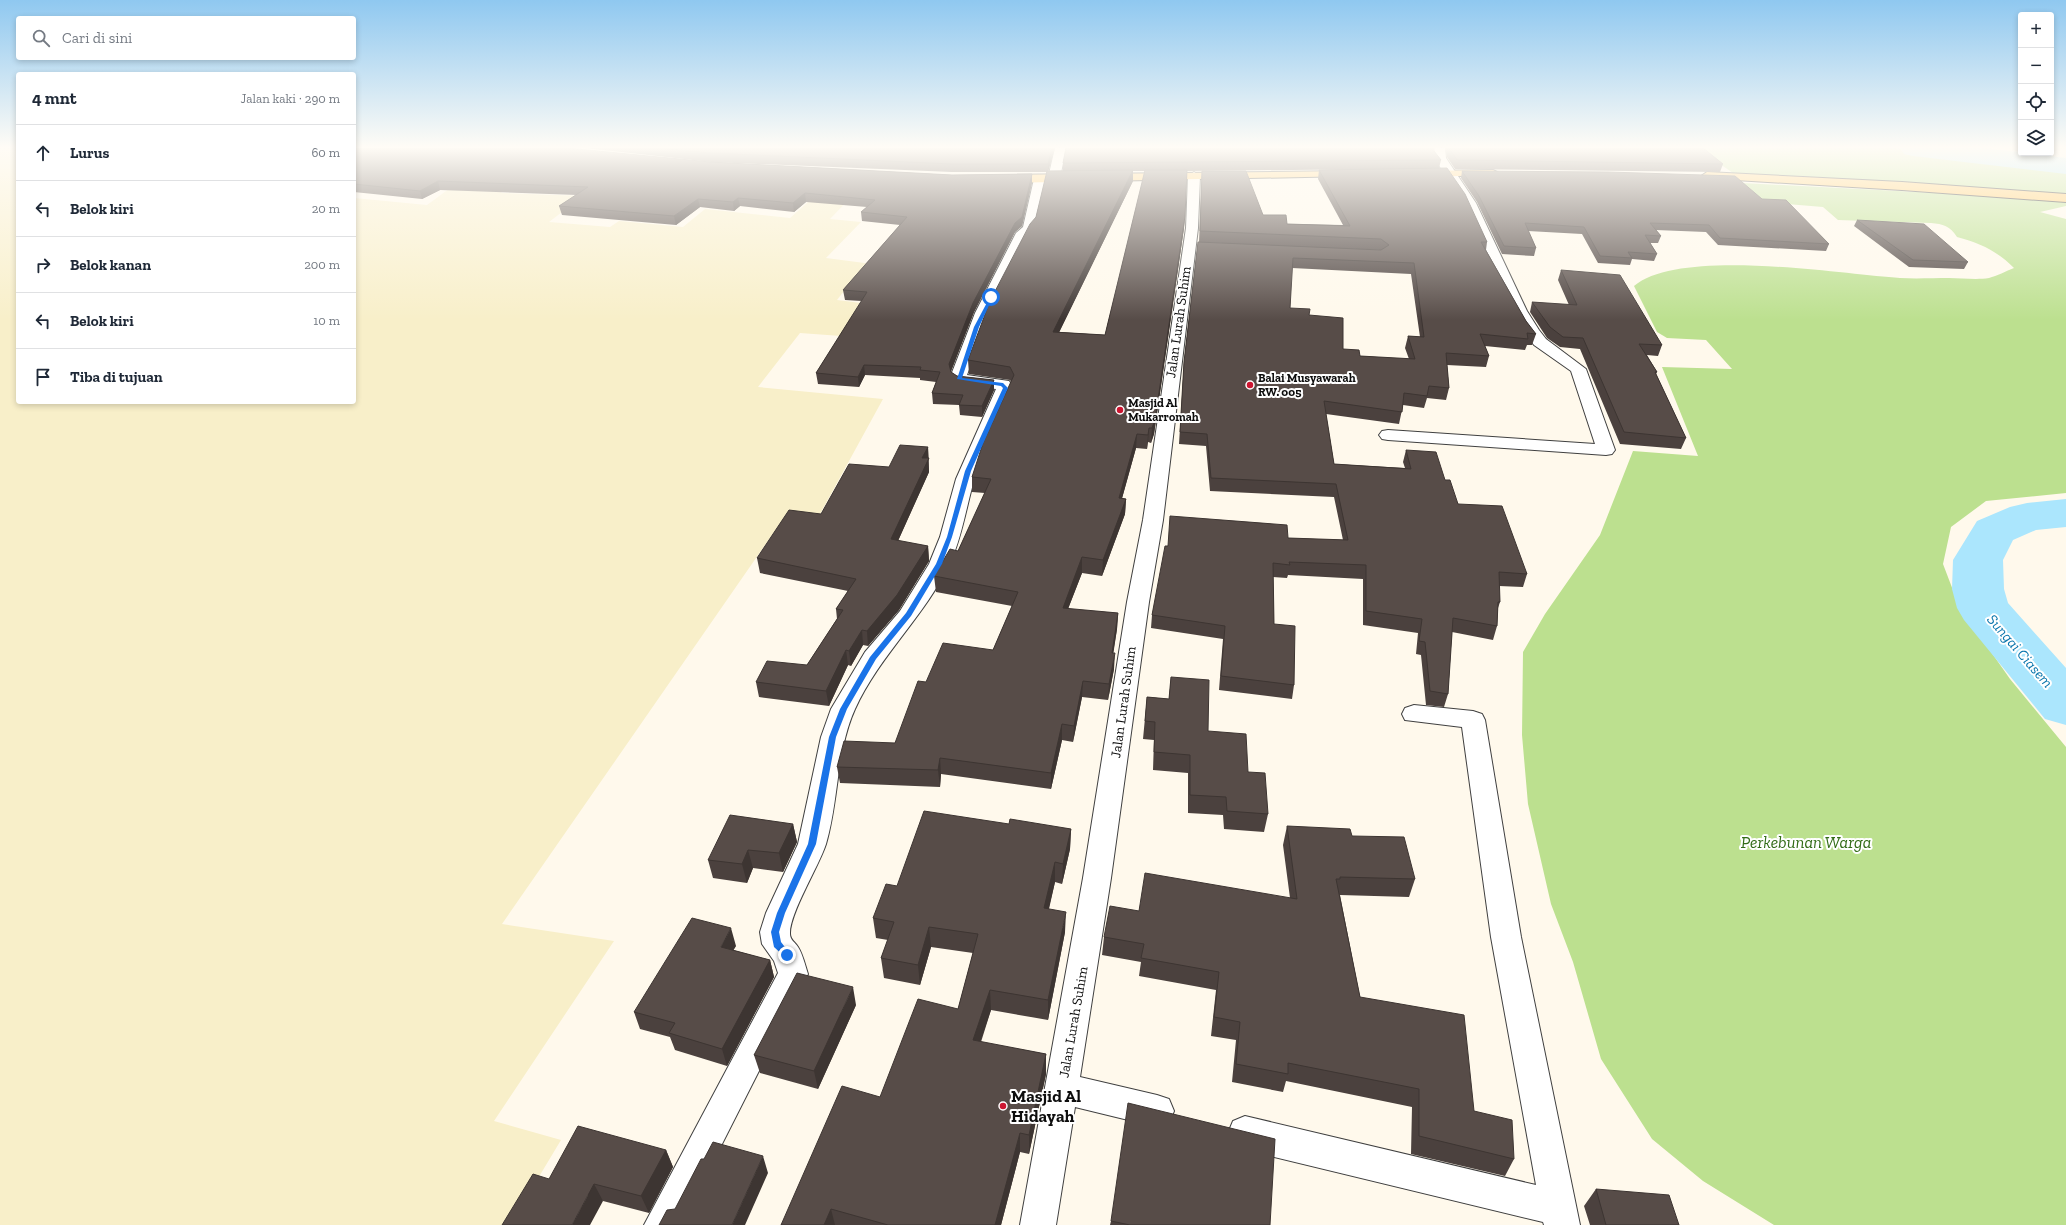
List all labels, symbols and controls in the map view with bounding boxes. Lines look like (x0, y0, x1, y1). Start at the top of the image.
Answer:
map controls (2018, 12, 2054, 156)
button: + (2018, 12, 2054, 48)
search box (16, 16, 356, 60)
icon: search (30, 27, 52, 49)
text: Cari di sini (62, 29, 132, 47)
button: − (2018, 48, 2054, 84)
button: locate (2018, 84, 2054, 120)
text: 4 mnt (32, 88, 77, 108)
text: Jalan kaki · 290 m (241, 91, 340, 106)
button: layers (2018, 120, 2054, 156)
icon: ahead (32, 142, 54, 164)
text: Lurus (70, 144, 109, 162)
text: 60 m (311, 145, 340, 160)
icon: left (32, 198, 54, 220)
text: Belok kiri (70, 200, 134, 218)
text: 20 m (312, 201, 340, 216)
icon: right (32, 254, 54, 276)
text: Belok kanan (70, 256, 151, 274)
text: 200 m (304, 257, 340, 272)
street label: Jalan Lurah Suhim (1162, 265, 1195, 379)
route start (982, 288, 1000, 306)
icon: left (32, 310, 54, 332)
text: Belok kiri (70, 312, 134, 330)
text: 10 m (313, 313, 340, 328)
icon: arrive (32, 366, 54, 388)
text: Tiba di tujuan (70, 368, 163, 386)
place label: Balai Musyawarah RW. 005 (1258, 371, 1356, 399)
marker: Balai Musyawarah RW. 005 (1245, 380, 1255, 390)
place label: Masjid Al Mukarromah (1128, 396, 1199, 424)
marker: Masjid Al Mukarromah (1115, 405, 1125, 415)
water label: Sungai Ciasem (1983, 611, 2057, 692)
street label: Jalan Lurah Suhim (1107, 645, 1140, 759)
park label: Perkebunan Warga (1741, 832, 1871, 852)
route end (778, 946, 796, 964)
street label: Jalan Lurah Suhim (1055, 965, 1092, 1079)
place label: Masjid Al Hidayah (1011, 1086, 1081, 1126)
marker: Masjid Al Hidayah (998, 1101, 1008, 1111)

